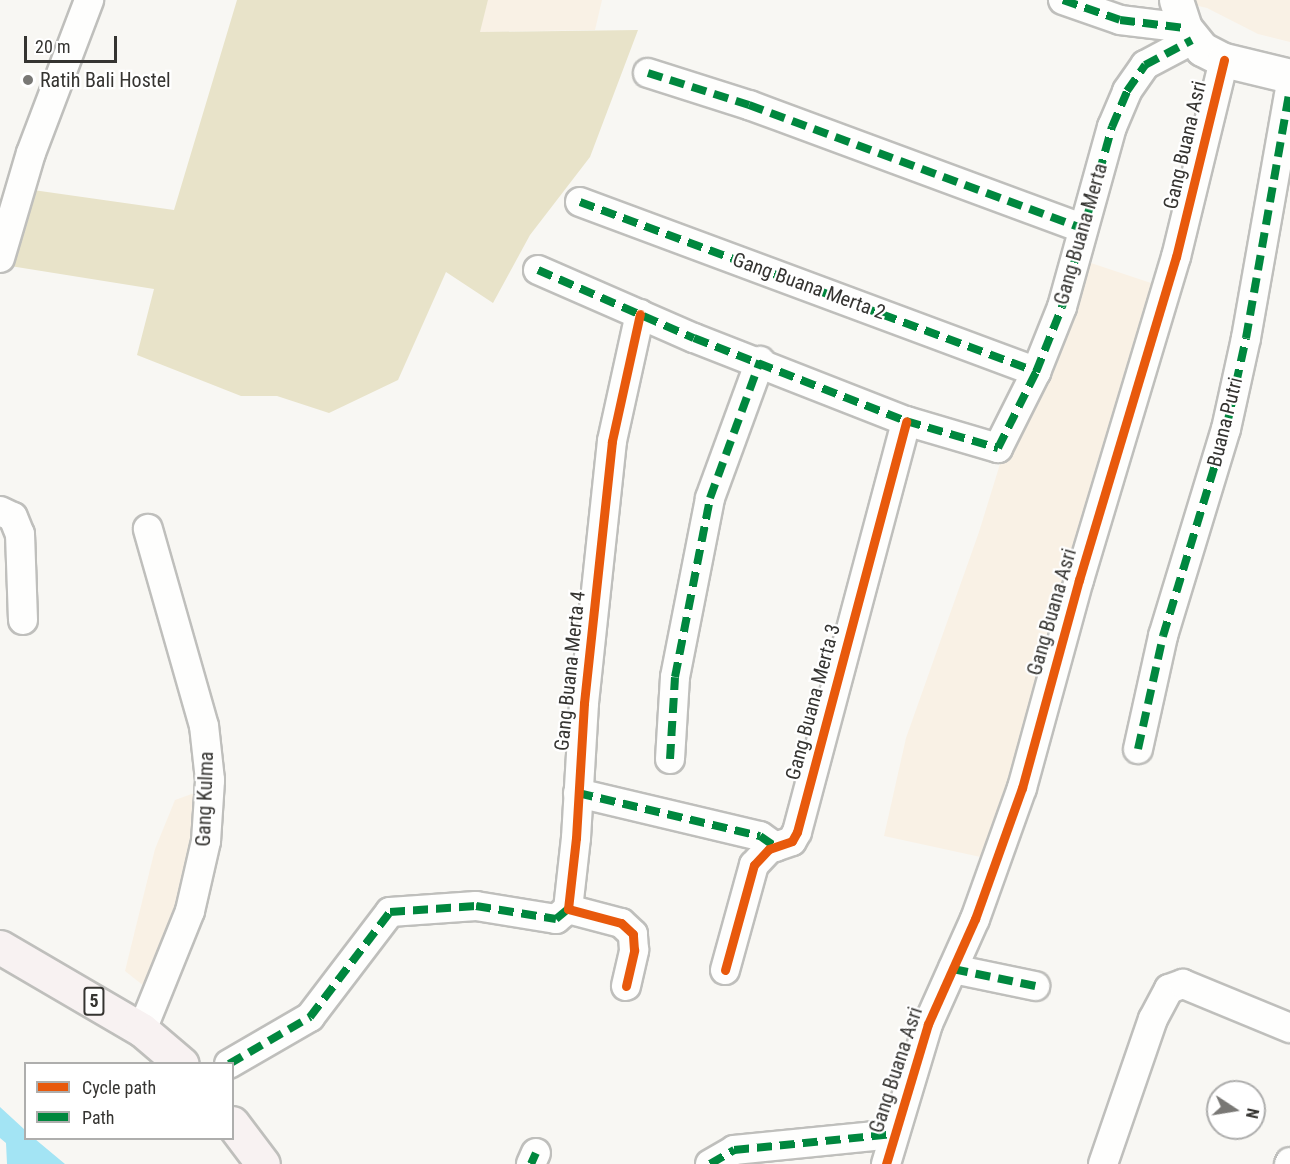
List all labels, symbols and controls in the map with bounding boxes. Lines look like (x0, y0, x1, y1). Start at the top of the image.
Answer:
scale bar (27, 24, 120, 62)
text: 20 m (35, 36, 70, 57)
place label: Ratih Bali Hostel (40, 68, 171, 92)
marker: Ratih Bali Hostel (21, 73, 35, 87)
street label: Gang Buana Asri (1159, 79, 1211, 211)
street label: Gang Buana Merta (1049, 160, 1113, 308)
street label: Gang Buana Merta 2 (729, 247, 889, 325)
street label: Buana Putri (1202, 375, 1248, 469)
street label: Gang Buana Asri (1022, 546, 1082, 678)
street label: Gang Buana Merta 4 (550, 590, 590, 752)
street label: Gang Buana Merta 3 (781, 621, 845, 783)
street label: Gang Kulma (191, 751, 219, 847)
road number: 5 (82, 986, 106, 1016)
street label: Gang Buana Asri (864, 1004, 928, 1136)
legend (24, 1062, 234, 1140)
text: Cycle path (82, 1077, 156, 1098)
north arrow (1206, 1080, 1266, 1140)
text: Path (82, 1107, 115, 1128)
text: N (1242, 1107, 1262, 1120)

